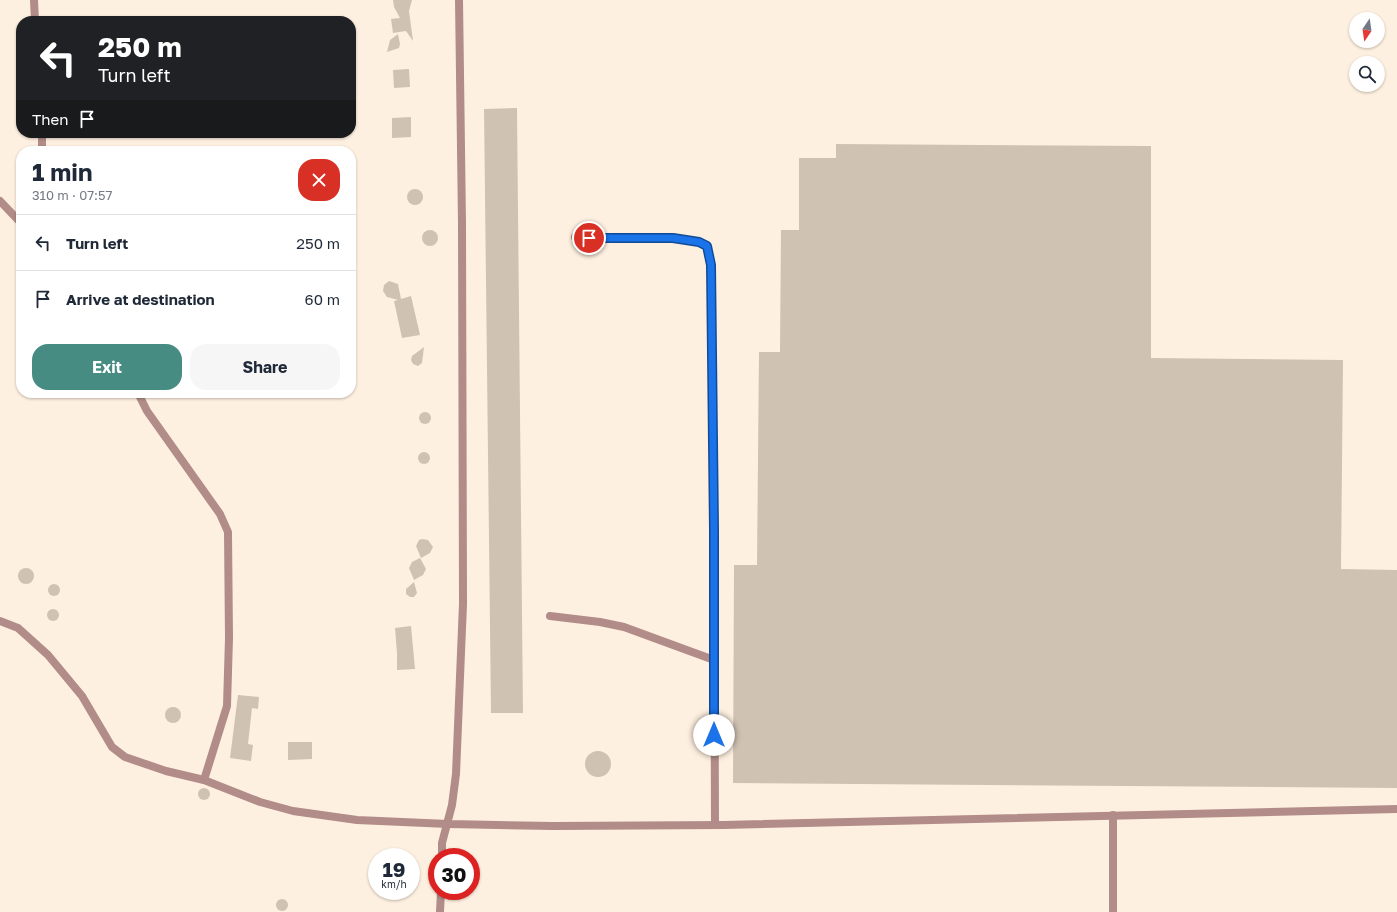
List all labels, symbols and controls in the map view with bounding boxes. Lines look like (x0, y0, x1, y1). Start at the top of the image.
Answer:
north arrow (1349, 12, 1385, 48)
map controls (1349, 12, 1385, 92)
text: 250 m (98, 30, 182, 63)
icon: left (32, 32, 84, 84)
button: search (1349, 56, 1385, 92)
text: Turn left (98, 64, 171, 86)
icon: arrive (76, 108, 98, 130)
text: Then (32, 110, 68, 128)
text: 1 min (32, 157, 92, 186)
button: close (298, 159, 340, 201)
text: 310 m · 07:57 (32, 187, 112, 203)
pin (572, 221, 606, 255)
icon: arrive (578, 227, 600, 249)
icon: left (32, 232, 54, 254)
text: Turn left (66, 234, 128, 252)
text: 250 m (296, 234, 340, 252)
icon: arrive (32, 288, 54, 310)
text: Arrive at destination (66, 290, 215, 308)
text: 60 m (305, 290, 340, 308)
button: Exit (32, 344, 182, 390)
button: Share (190, 344, 340, 390)
position arrow (693, 714, 735, 756)
speed limit sign: 30 (428, 848, 480, 900)
text: 19 (382, 857, 405, 881)
text: km/h (381, 878, 407, 890)

